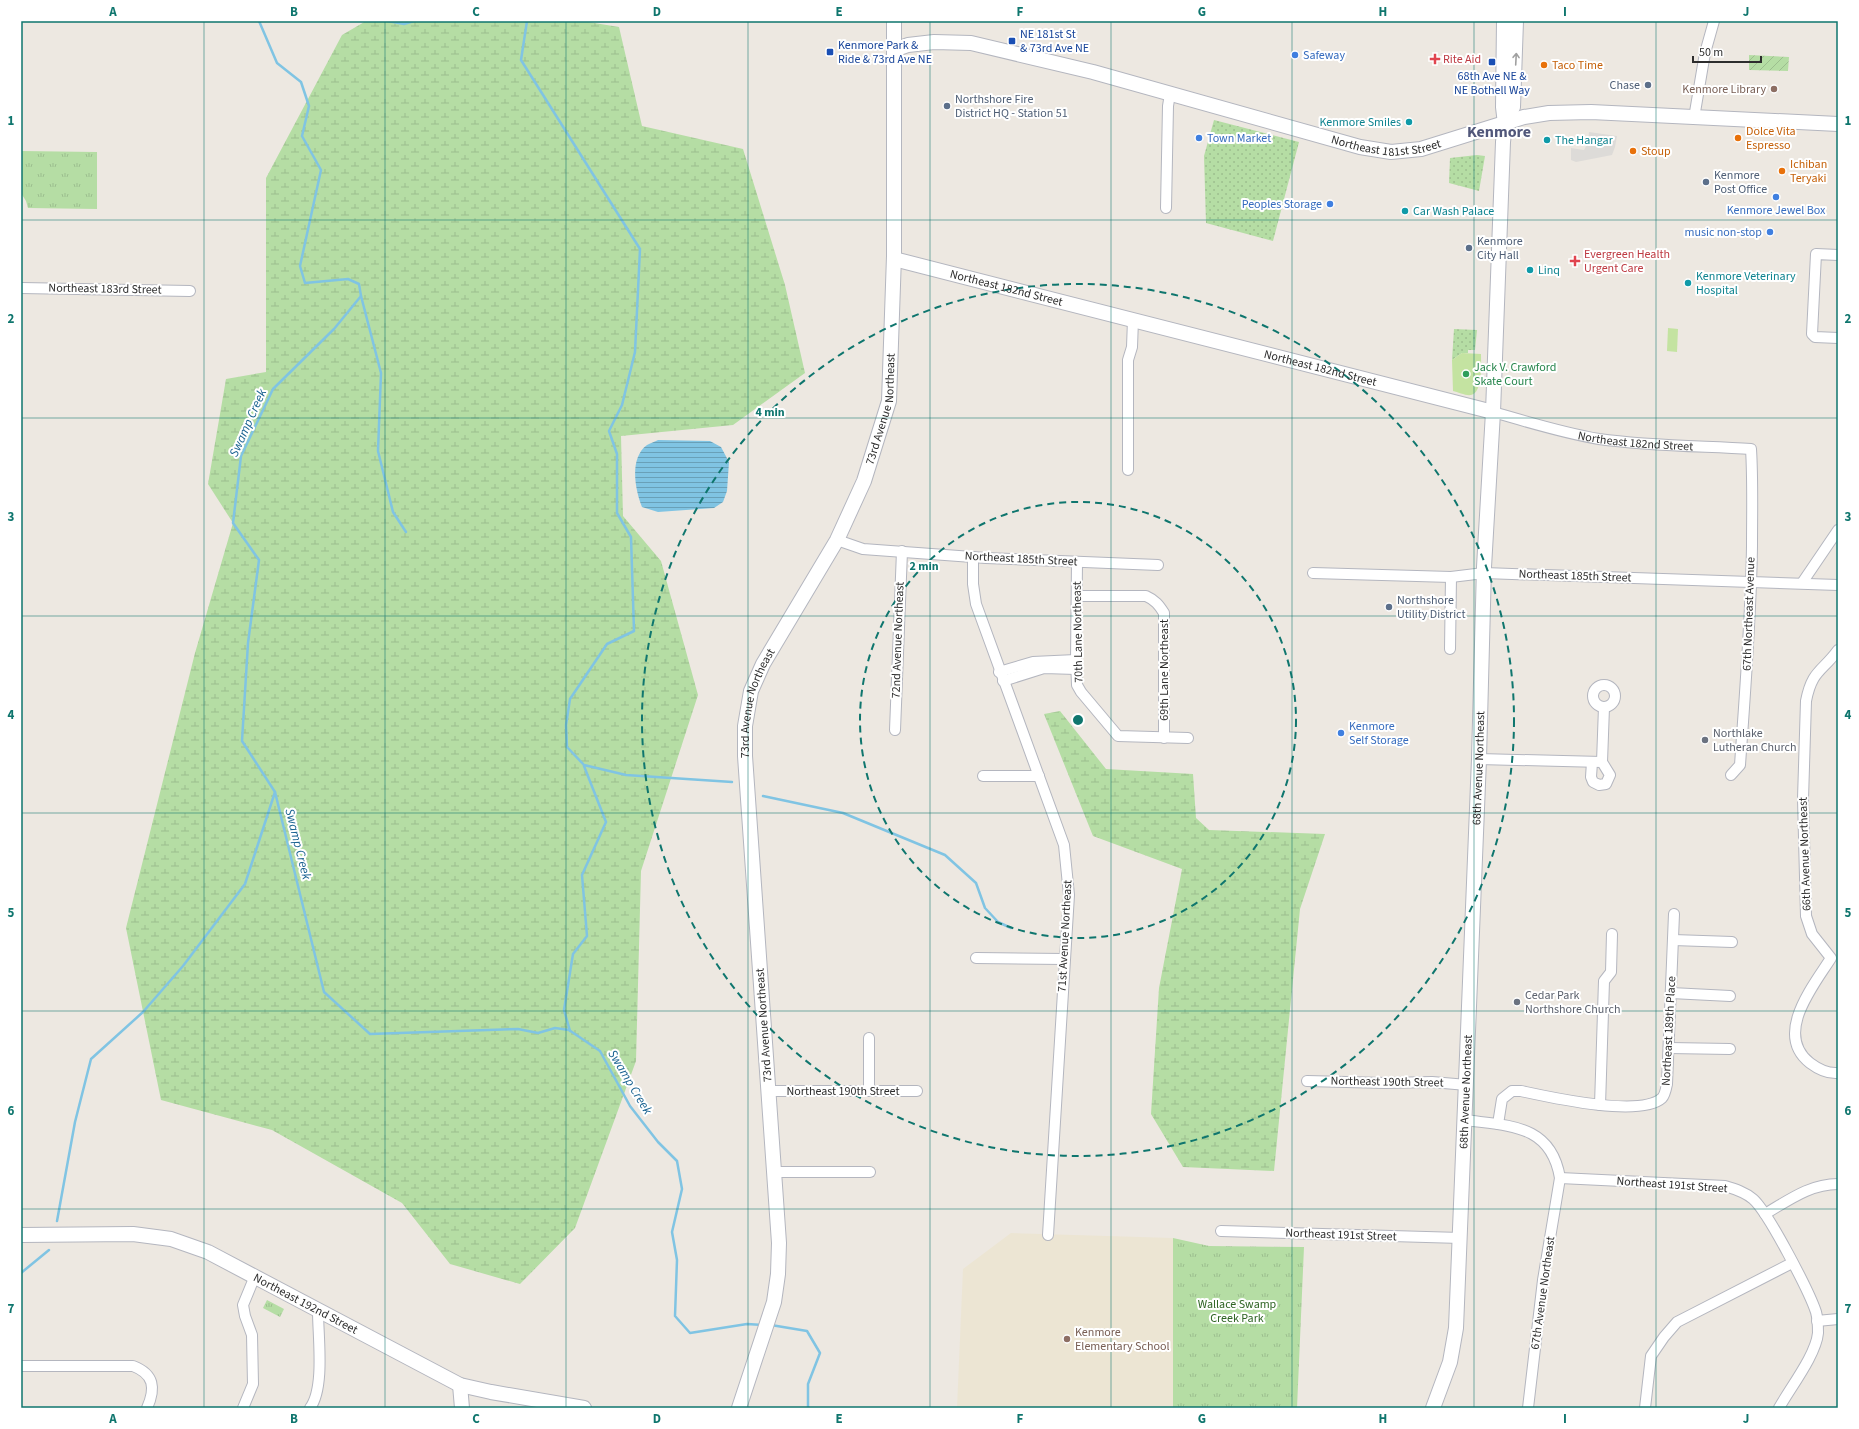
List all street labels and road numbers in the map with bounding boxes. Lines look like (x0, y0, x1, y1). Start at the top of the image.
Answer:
street label: Northeast 181st Street (1329, 131, 1443, 161)
street label: Northeast 182nd Street (948, 265, 1065, 310)
street label: Northeast 183rd Street (48, 280, 162, 298)
street label: Northeast 182nd Street (1262, 345, 1379, 390)
street label: 73rd Avenue Northeast (861, 353, 899, 467)
street label: Northeast 182nd Street (1576, 427, 1693, 455)
street label: Northeast 185th Street (964, 548, 1078, 570)
street label: 67th Northeast Avenue (1739, 557, 1759, 671)
street label: Northeast 185th Street (1518, 566, 1632, 586)
street label: 72nd Avenue Northeast (887, 581, 909, 699)
street label: 70th Lane Northeast (1069, 581, 1087, 683)
street label: 69th Lane Northeast (1156, 619, 1173, 721)
street label: 73rd Avenue Northeast (736, 645, 779, 758)
street label: 68th Avenue Northeast (1468, 711, 1489, 825)
street label: 66th Avenue Northeast (1795, 797, 1815, 911)
street label: 71st Avenue Northeast (1054, 879, 1076, 993)
street label: 73rd Avenue Northeast (752, 967, 776, 1083)
street label: Northeast 189th Place (1658, 976, 1680, 1086)
street label: 68th Avenue Northeast (1455, 1034, 1476, 1149)
street label: Northeast 190th Street (1330, 1073, 1444, 1091)
street label: Northeast 190th Street (786, 1083, 900, 1100)
street label: Northeast 191st Street (1616, 1173, 1728, 1197)
street label: Northeast 191st Street (1285, 1225, 1397, 1245)
street label: 67th Avenue Northeast (1527, 1235, 1559, 1351)
street label: Northeast 192nd Street (250, 1269, 361, 1338)

